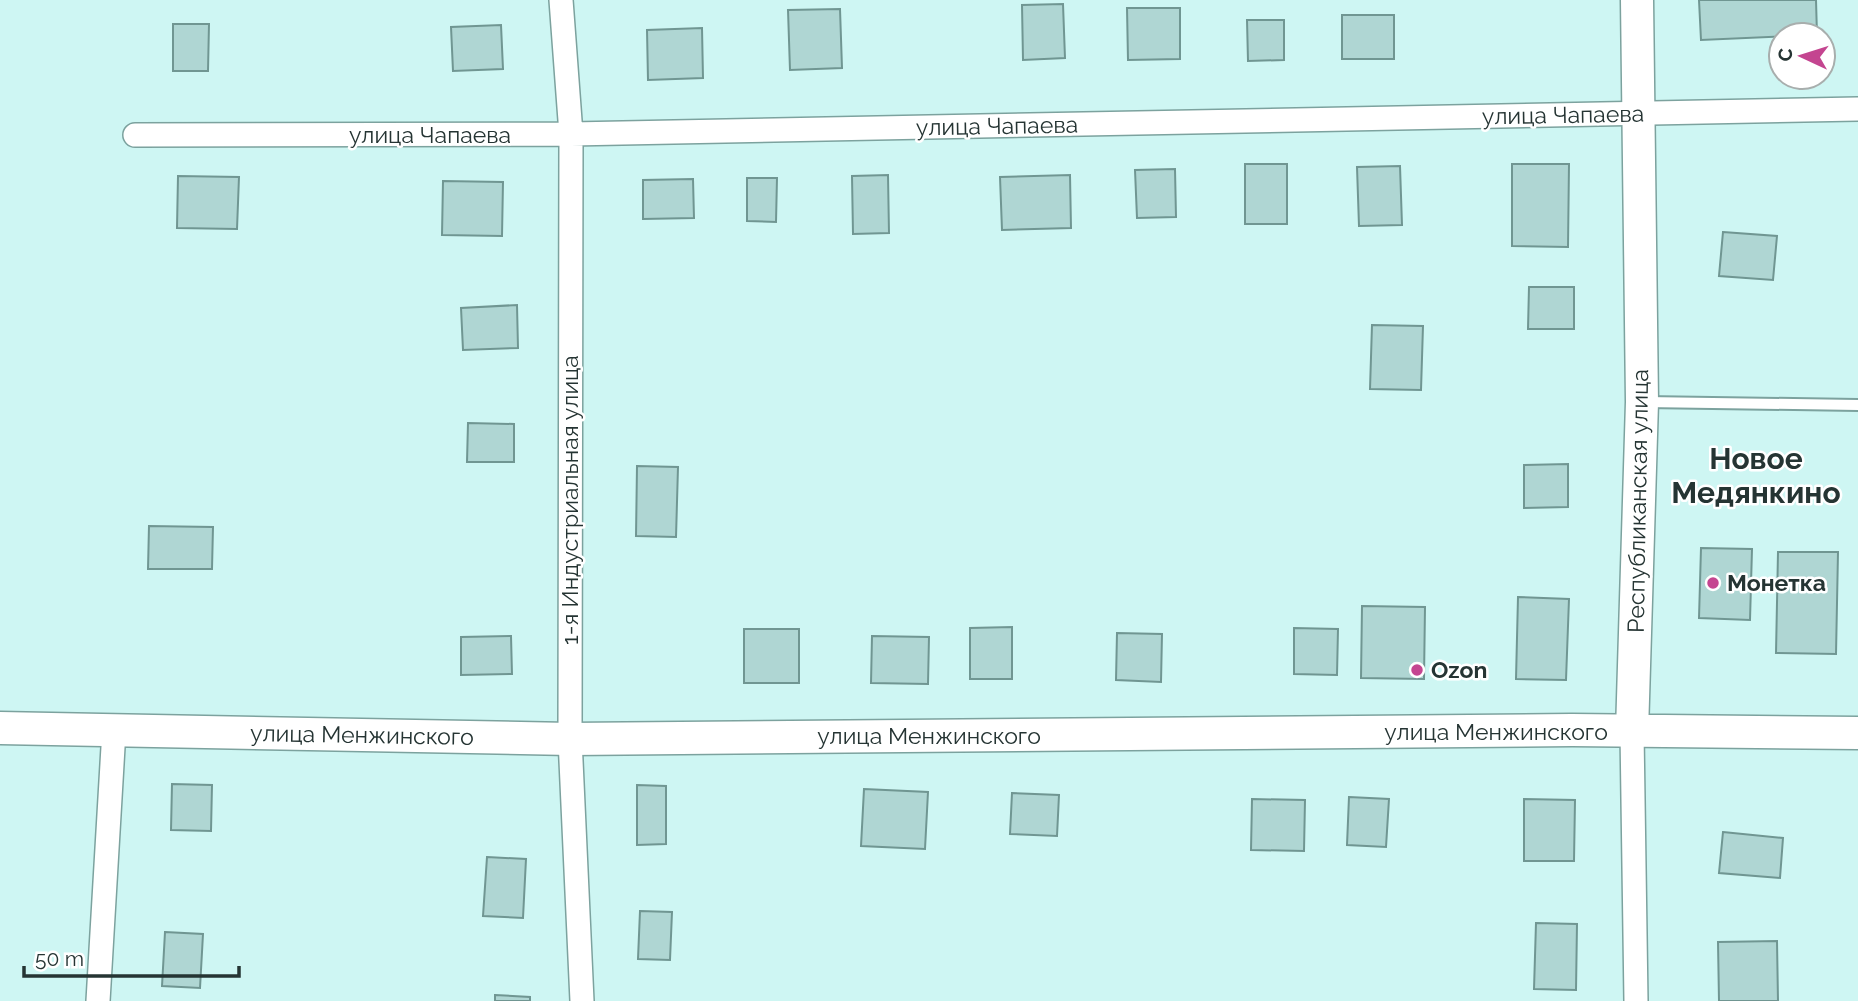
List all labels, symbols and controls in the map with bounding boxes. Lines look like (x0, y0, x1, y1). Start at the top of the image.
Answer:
north arrow (1767, 21, 1837, 91)
text: С (1774, 48, 1796, 62)
street label: улица Чапаева (1482, 100, 1644, 129)
street label: улица Чапаева (916, 111, 1078, 140)
street label: улица Чапаева (349, 121, 511, 148)
street label: 1-я Индустриальная улица (556, 355, 583, 645)
street label: Республиканская улица (1622, 369, 1653, 633)
district label: Новое Медянкино (1671, 441, 1841, 510)
place label: Монетка (1727, 569, 1826, 596)
marker: Монетка (1705, 575, 1721, 591)
place label: Ozon (1431, 656, 1487, 683)
marker: Ozon (1409, 662, 1425, 678)
street label: улица Менжинского (1384, 718, 1608, 745)
street label: улица Менжинского (250, 719, 474, 750)
street label: улица Менжинского (817, 722, 1041, 749)
scale bar (24, 934, 240, 978)
text: 50 m (35, 946, 84, 971)

